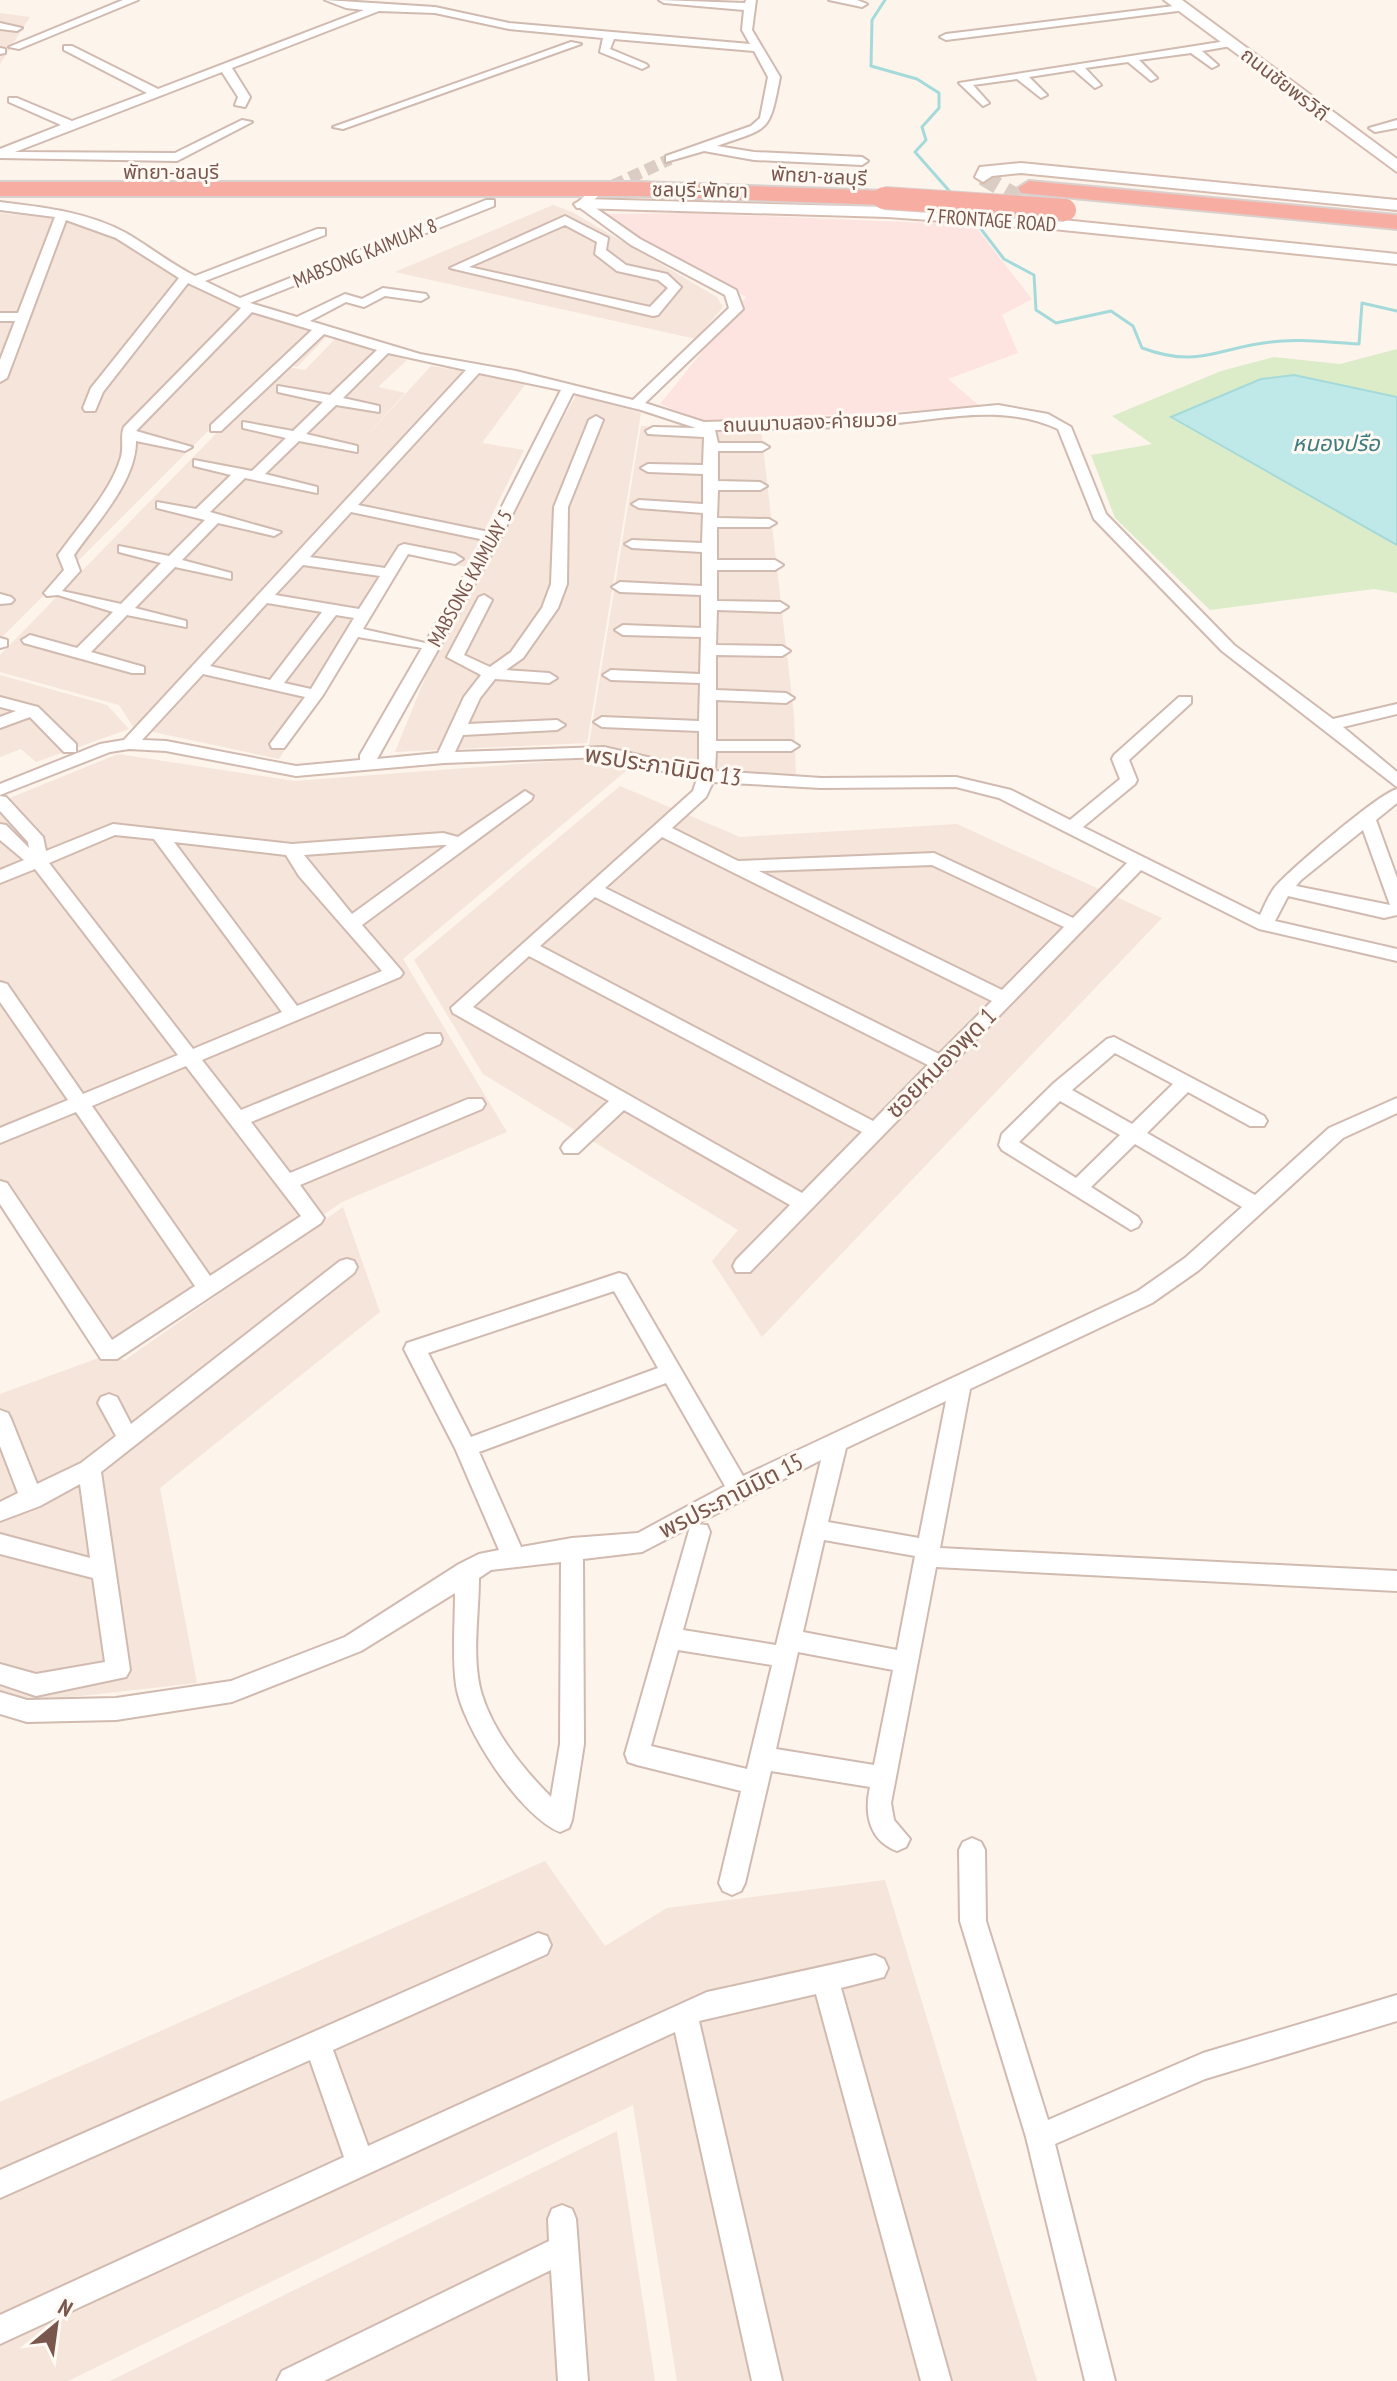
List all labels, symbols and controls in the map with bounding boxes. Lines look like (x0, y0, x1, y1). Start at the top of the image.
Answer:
street label: ถนนชัยพรวิถี (1236, 41, 1334, 127)
street label: พัทยา-ชลบุรี (123, 159, 219, 185)
street label: พัทยา-ชลบุรี (770, 161, 868, 191)
street label: ชลบุรี-พัทยา (652, 176, 748, 204)
street label: 7 FRONTAGE ROAD (925, 202, 1057, 238)
street label: MABSONG KAIMUAY 8 (289, 212, 441, 294)
street label: ถนนมาบสอง-ค่ายมวย (722, 406, 898, 438)
water label: หนองปรือ (1292, 429, 1381, 457)
street label: MABSONG KAIMUAY 5 (422, 505, 518, 651)
street label: พรประภานิมิต 13 (582, 738, 744, 793)
street label: ซอยหนองพุด 1 (879, 1001, 1003, 1125)
street label: พรประภานิมิต 15 (653, 1446, 808, 1545)
north arrow (16, 2285, 96, 2365)
text: N (54, 2292, 78, 2323)

